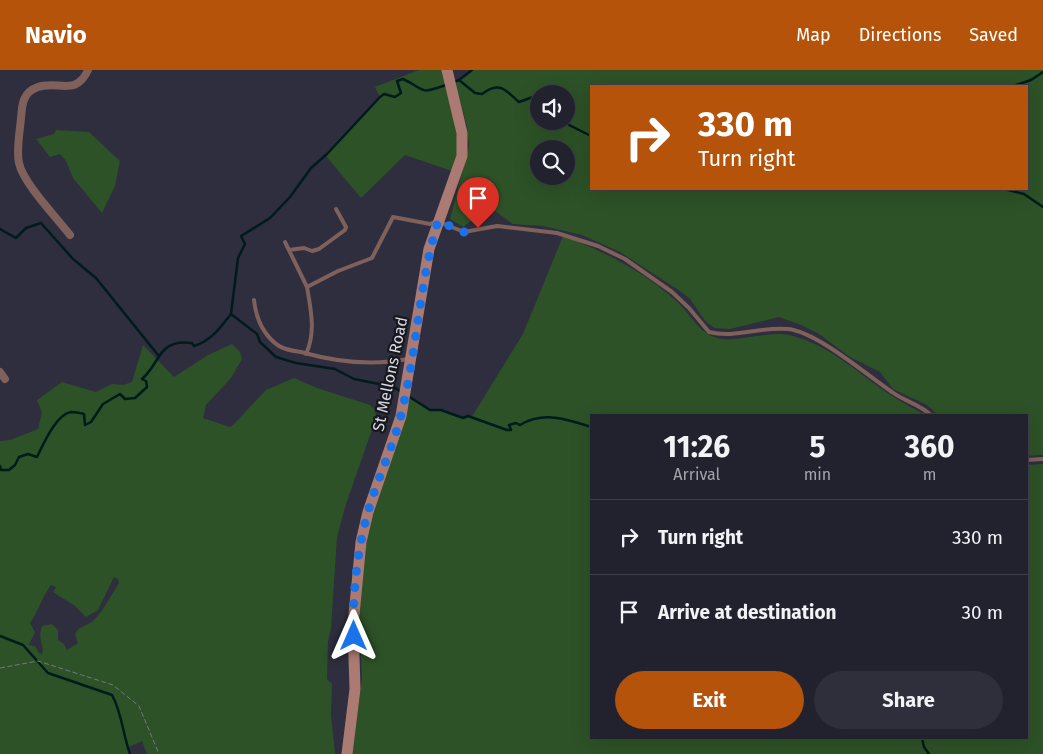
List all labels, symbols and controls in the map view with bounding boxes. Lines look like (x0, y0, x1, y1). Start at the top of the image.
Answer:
text: Navio (25, 21, 87, 49)
text: Map (796, 24, 831, 46)
text: Directions (859, 24, 941, 46)
text: Saved (969, 24, 1018, 46)
map controls (530, 85, 575, 185)
button: sound (530, 85, 575, 130)
text: 330 m (698, 103, 793, 145)
icon: right (615, 105, 680, 170)
button: search (530, 140, 575, 185)
text: Turn right (698, 145, 795, 172)
pin (457, 177, 499, 228)
icon: arrive (464, 184, 492, 212)
street label: St Mellons Road (369, 315, 411, 433)
text: 11:26 (663, 429, 730, 465)
text: 5 (809, 429, 825, 465)
text: 360 (905, 429, 955, 465)
text: Arrival (673, 465, 720, 484)
text: min (804, 465, 831, 484)
text: m (923, 465, 936, 484)
icon: right (615, 523, 643, 551)
text: Turn right (658, 526, 743, 549)
text: 330 m (952, 526, 1003, 549)
icon: arrive (615, 598, 643, 626)
text: Arrive at destination (658, 601, 837, 624)
text: 30 m (962, 601, 1003, 624)
position arrow (327, 609, 379, 661)
button: Exit (615, 671, 804, 729)
button: Share (814, 671, 1003, 729)

